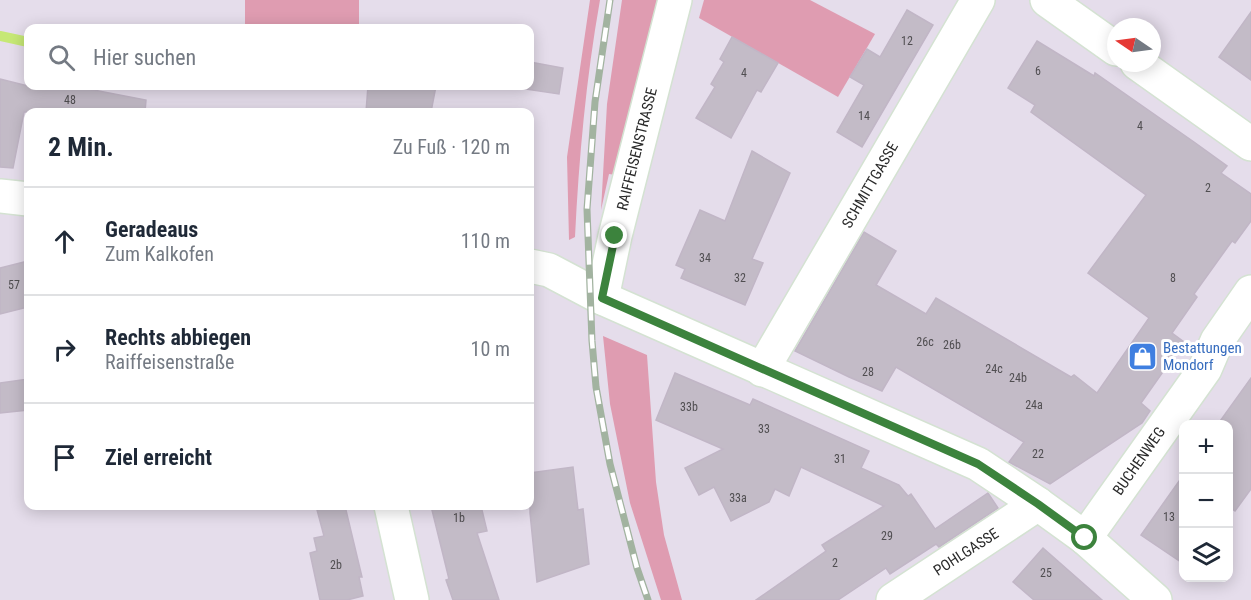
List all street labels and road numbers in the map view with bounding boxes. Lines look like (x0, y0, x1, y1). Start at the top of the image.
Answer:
street label: RAIFFEISENSTRASSE (613, 86, 661, 212)
street label: SCHMITTGASSE (838, 139, 902, 231)
street label: BUCHENWEG (1109, 424, 1169, 498)
street label: POHLGASSE (930, 524, 1002, 580)

